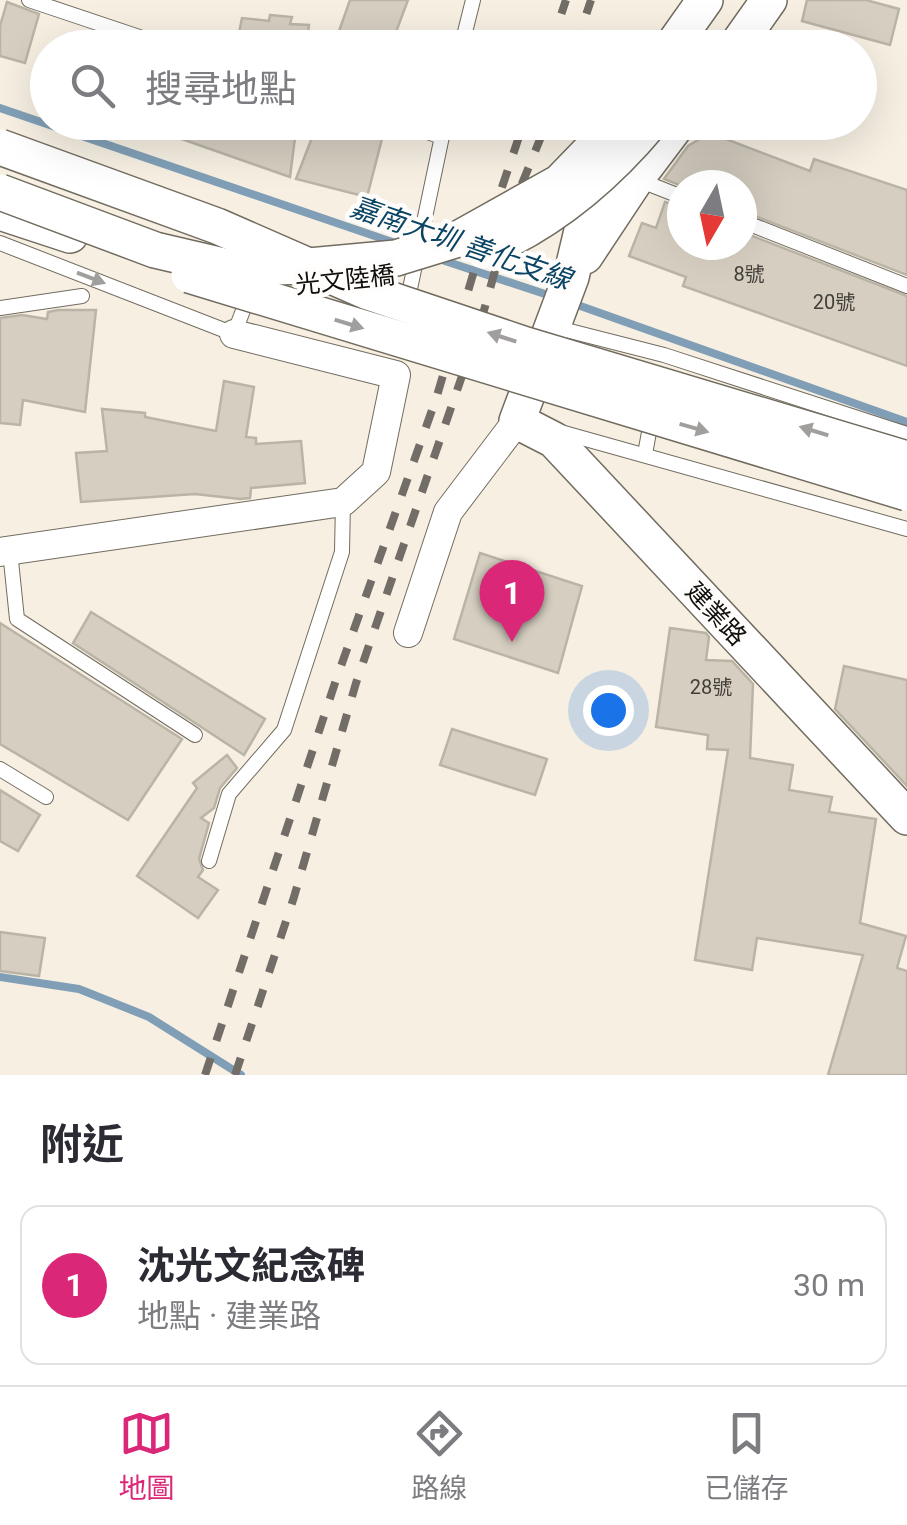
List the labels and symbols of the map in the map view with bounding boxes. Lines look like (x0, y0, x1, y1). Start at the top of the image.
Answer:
north arrow (667, 170, 757, 260)
water label: 嘉南大圳 善化支線 (346, 190, 578, 297)
street label: 光文陸橋 (294, 260, 396, 300)
house number: 8號 (733, 262, 765, 286)
one-way arrow (76, 271, 106, 287)
house number: 20號 (813, 290, 855, 314)
one-way arrow (334, 318, 364, 333)
one-way arrow (487, 329, 517, 344)
one-way arrow (679, 421, 709, 436)
one-way arrow (798, 423, 828, 438)
pin: 1 (480, 560, 544, 642)
street label: 建業路 (680, 577, 752, 651)
house number: 28號 (690, 675, 732, 699)
your location (583, 685, 634, 736)

